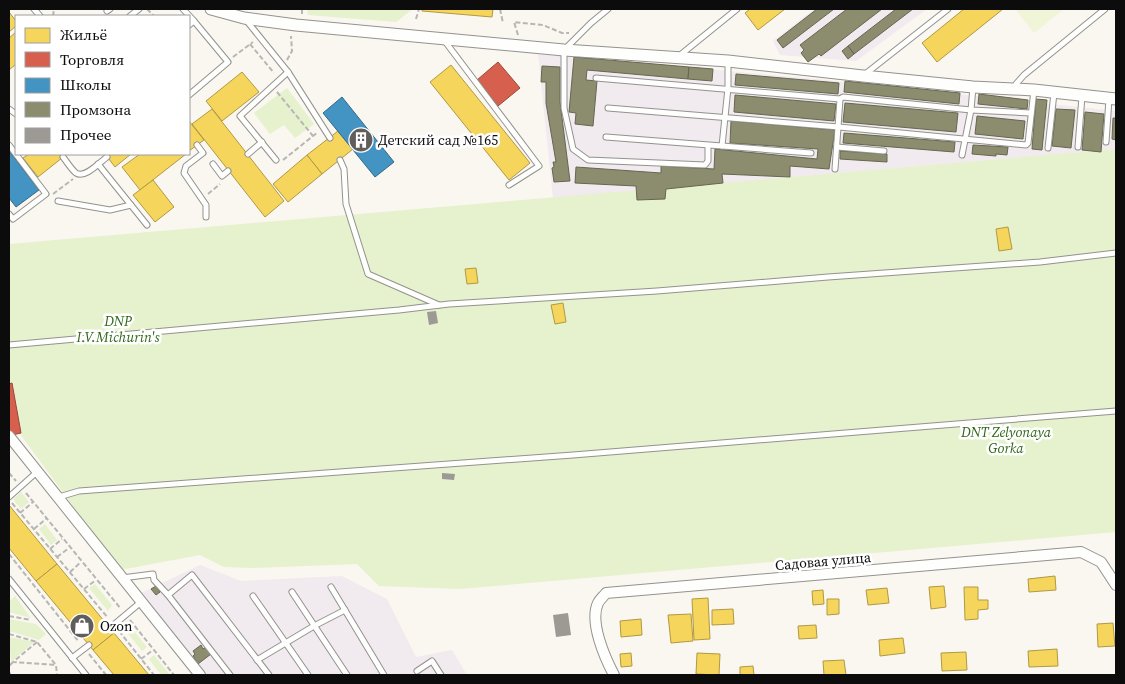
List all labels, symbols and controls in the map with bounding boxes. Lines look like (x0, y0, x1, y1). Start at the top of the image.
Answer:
legend (15, 15, 190, 155)
text: Жильё (60, 24, 108, 45)
text: Торговля (60, 49, 124, 70)
text: Школы (60, 74, 111, 95)
text: Промзона (60, 99, 131, 120)
text: Прочее (60, 124, 112, 145)
building icon: Детский сад №165 (348, 127, 374, 153)
place label: Детский сад №165 (378, 130, 498, 150)
park label: DNP I.V.Michurin's (76, 311, 160, 347)
park label: DNT Zelyonaya Gorka (960, 422, 1052, 458)
street label: Садовая улица (774, 547, 873, 575)
shop icon: Ozon (69, 613, 95, 639)
place label: Ozon (100, 616, 133, 636)

